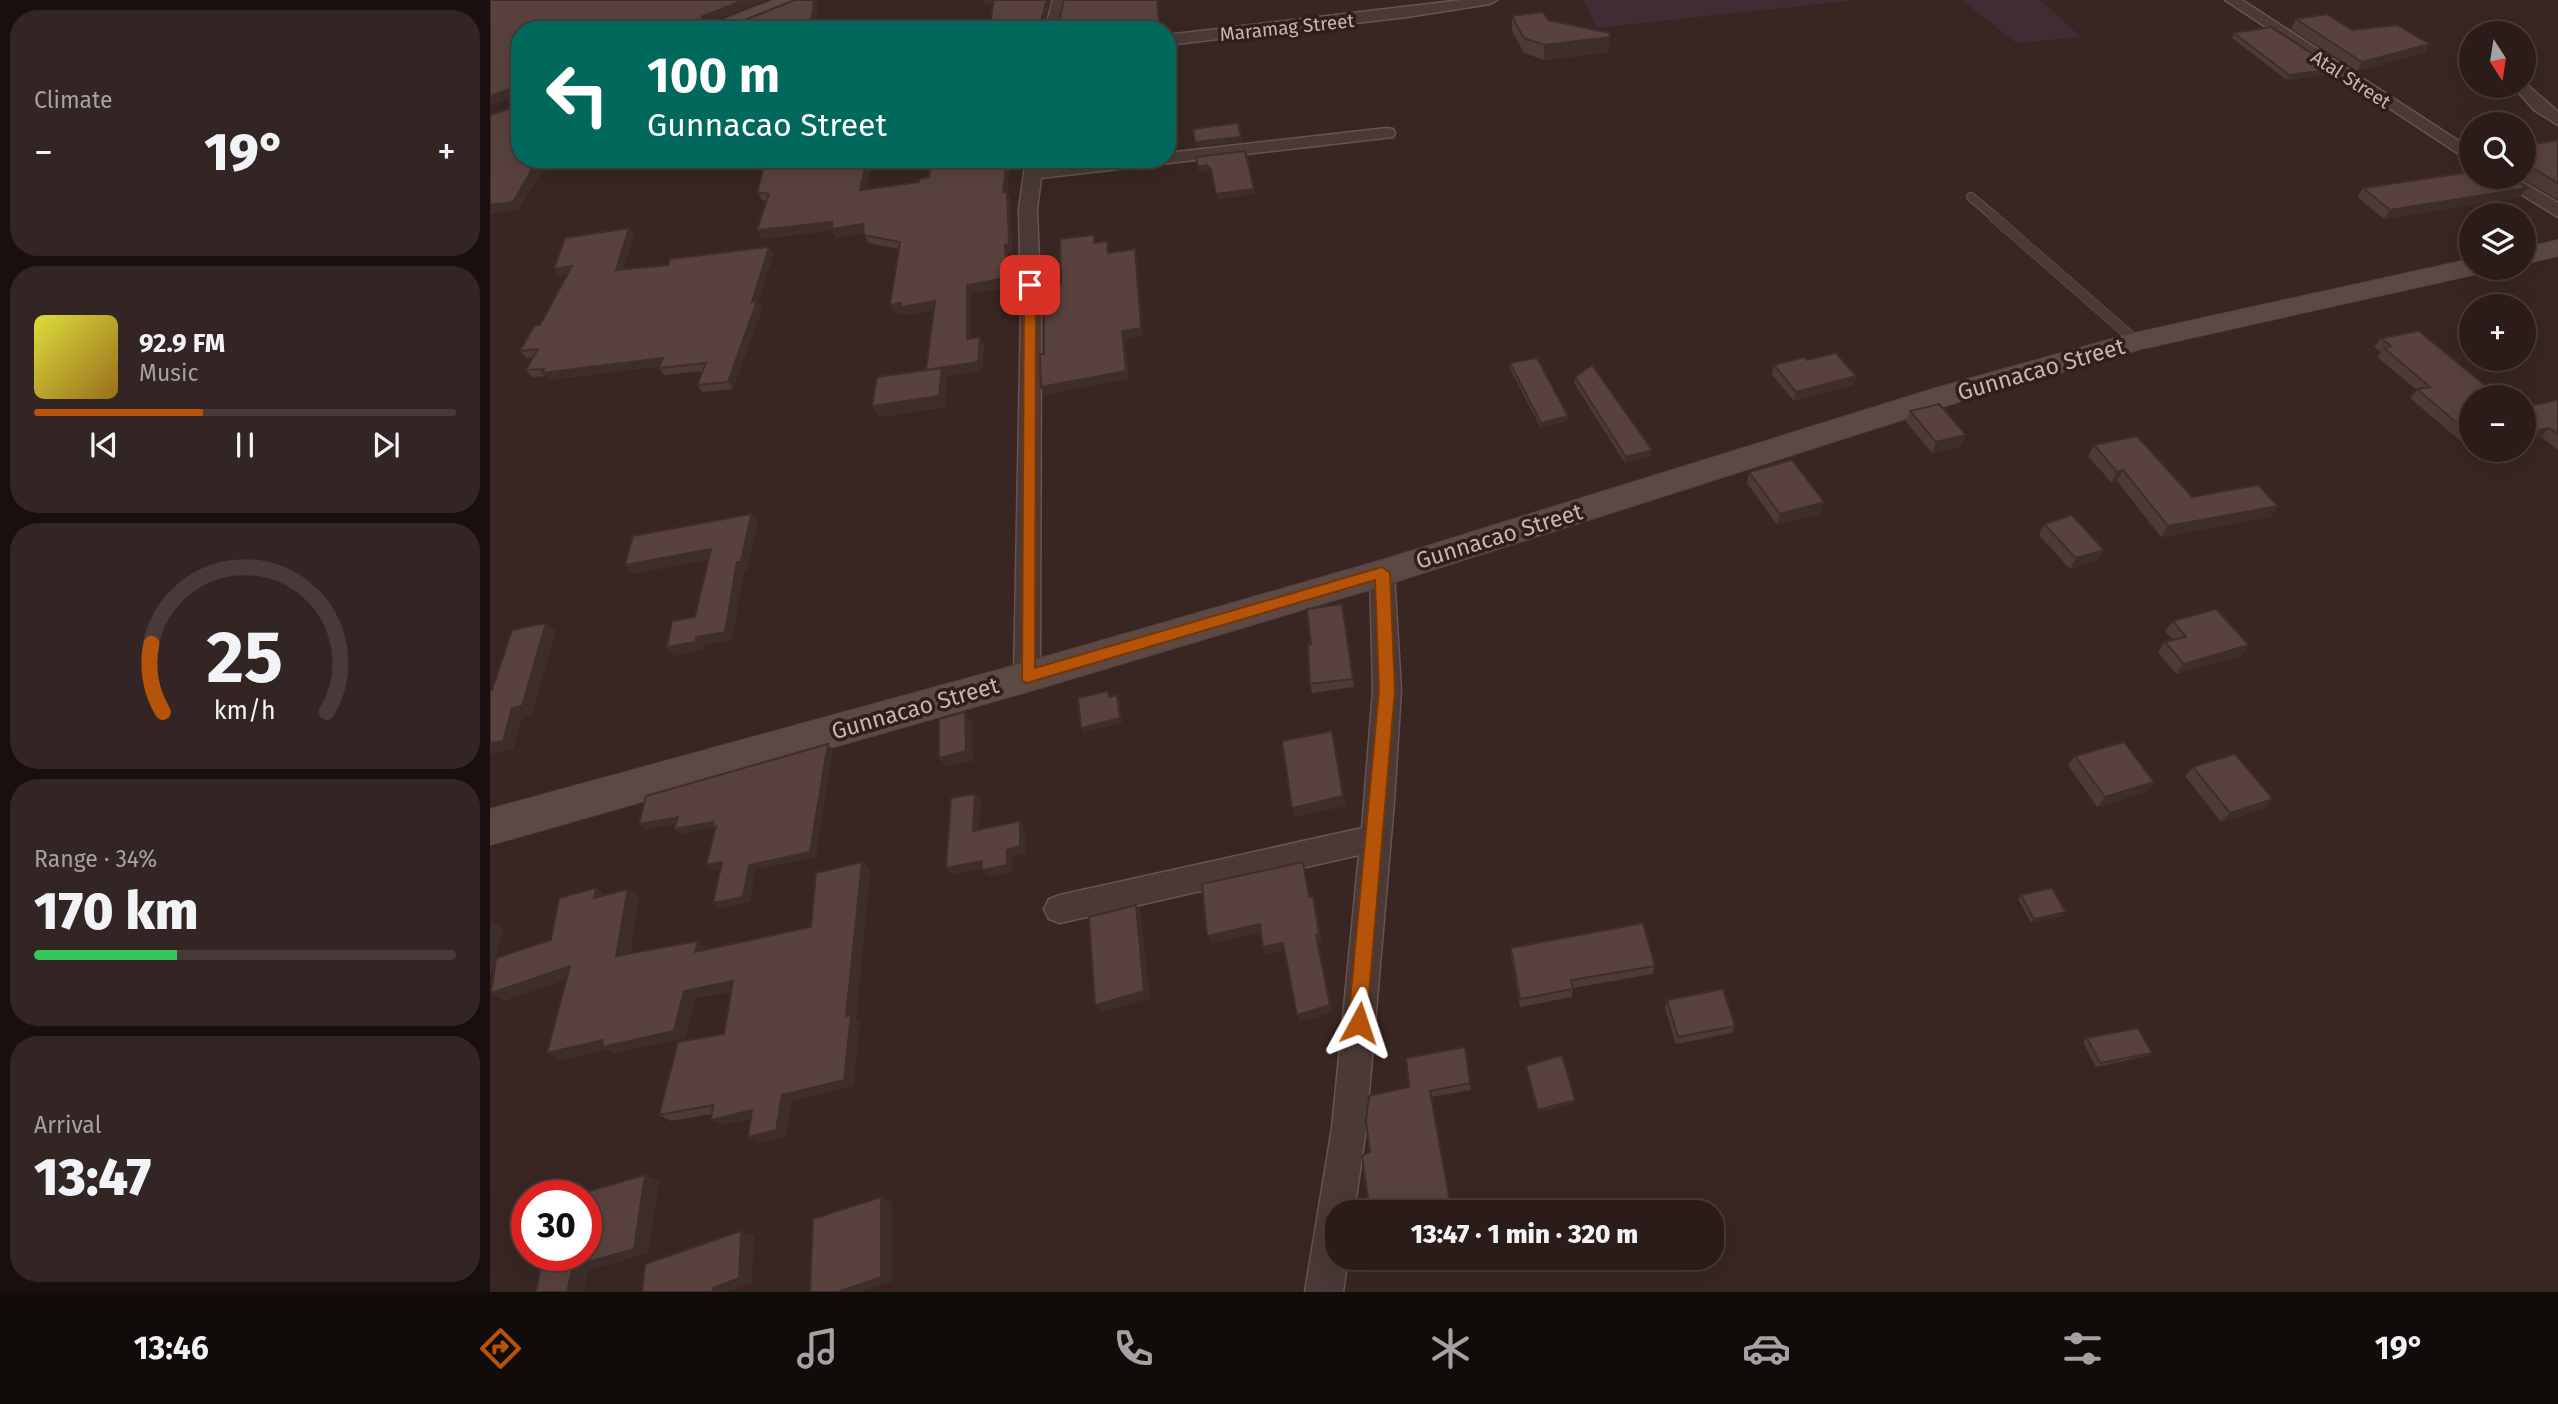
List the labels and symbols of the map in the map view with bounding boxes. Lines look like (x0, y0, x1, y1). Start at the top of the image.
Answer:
street label: Maramag Street (1219, 9, 1356, 46)
north arrow (2459, 21, 2536, 98)
street label: Atal Street (2307, 45, 2395, 114)
pin (1000, 255, 1060, 315)
street label: Gunnacao Street (1954, 332, 2128, 406)
street label: Gunnacao Street (1412, 497, 1586, 575)
street label: Gunnacao Street (828, 671, 1002, 745)
position arrow (1322, 986, 1396, 1060)
speed limit sign: 30 (511, 1180, 602, 1271)

